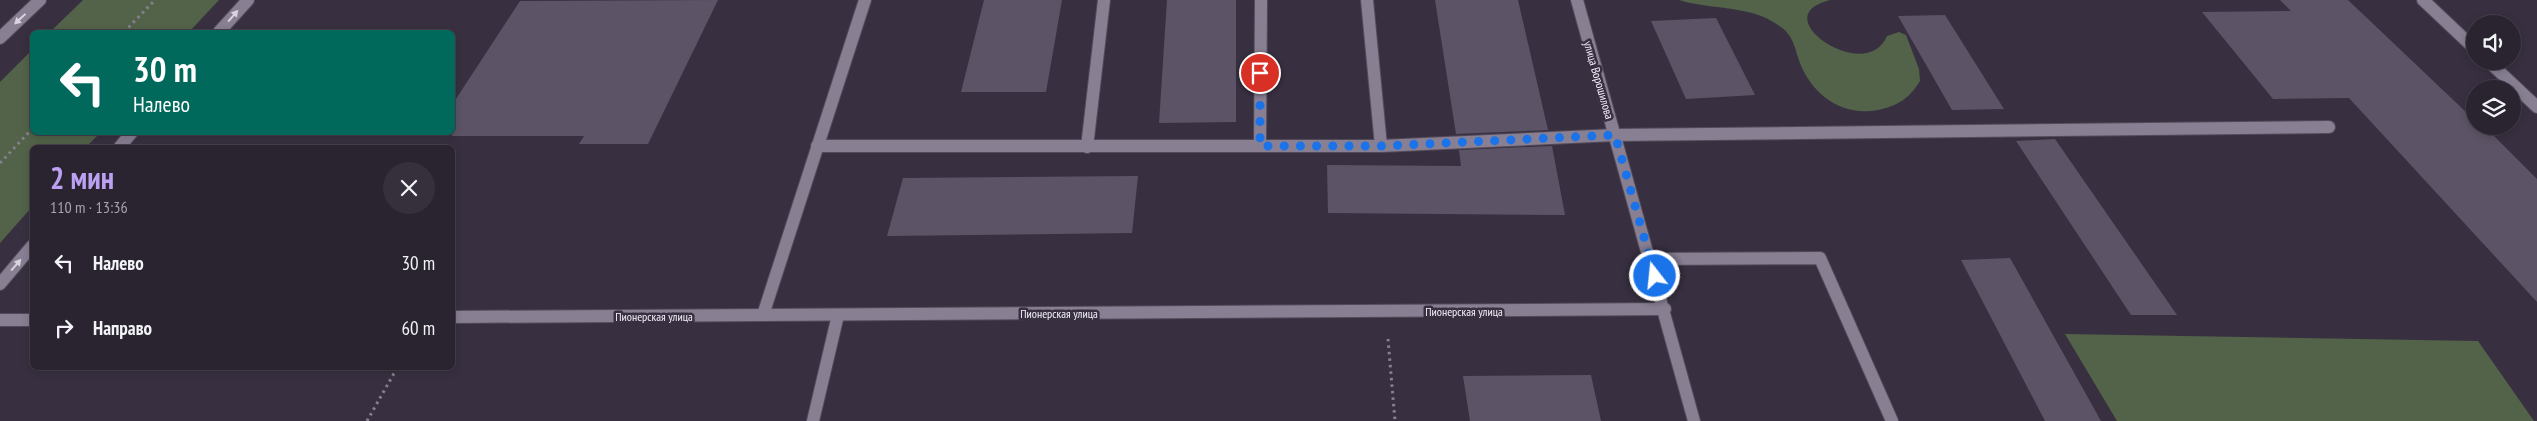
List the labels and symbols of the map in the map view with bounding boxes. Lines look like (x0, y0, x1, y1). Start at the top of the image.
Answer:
one-way arrow (228, 10, 239, 23)
one-way arrow (14, 13, 26, 25)
street label: улица Ворошилова (1581, 39, 1617, 121)
pin (1239, 52, 1281, 94)
position arrow (1628, 249, 1680, 301)
one-way arrow (10, 259, 21, 271)
street label: Пионерская улица (1425, 304, 1503, 319)
street label: Пионерская улица (1020, 306, 1098, 321)
street label: Пионерская улица (615, 309, 693, 324)

